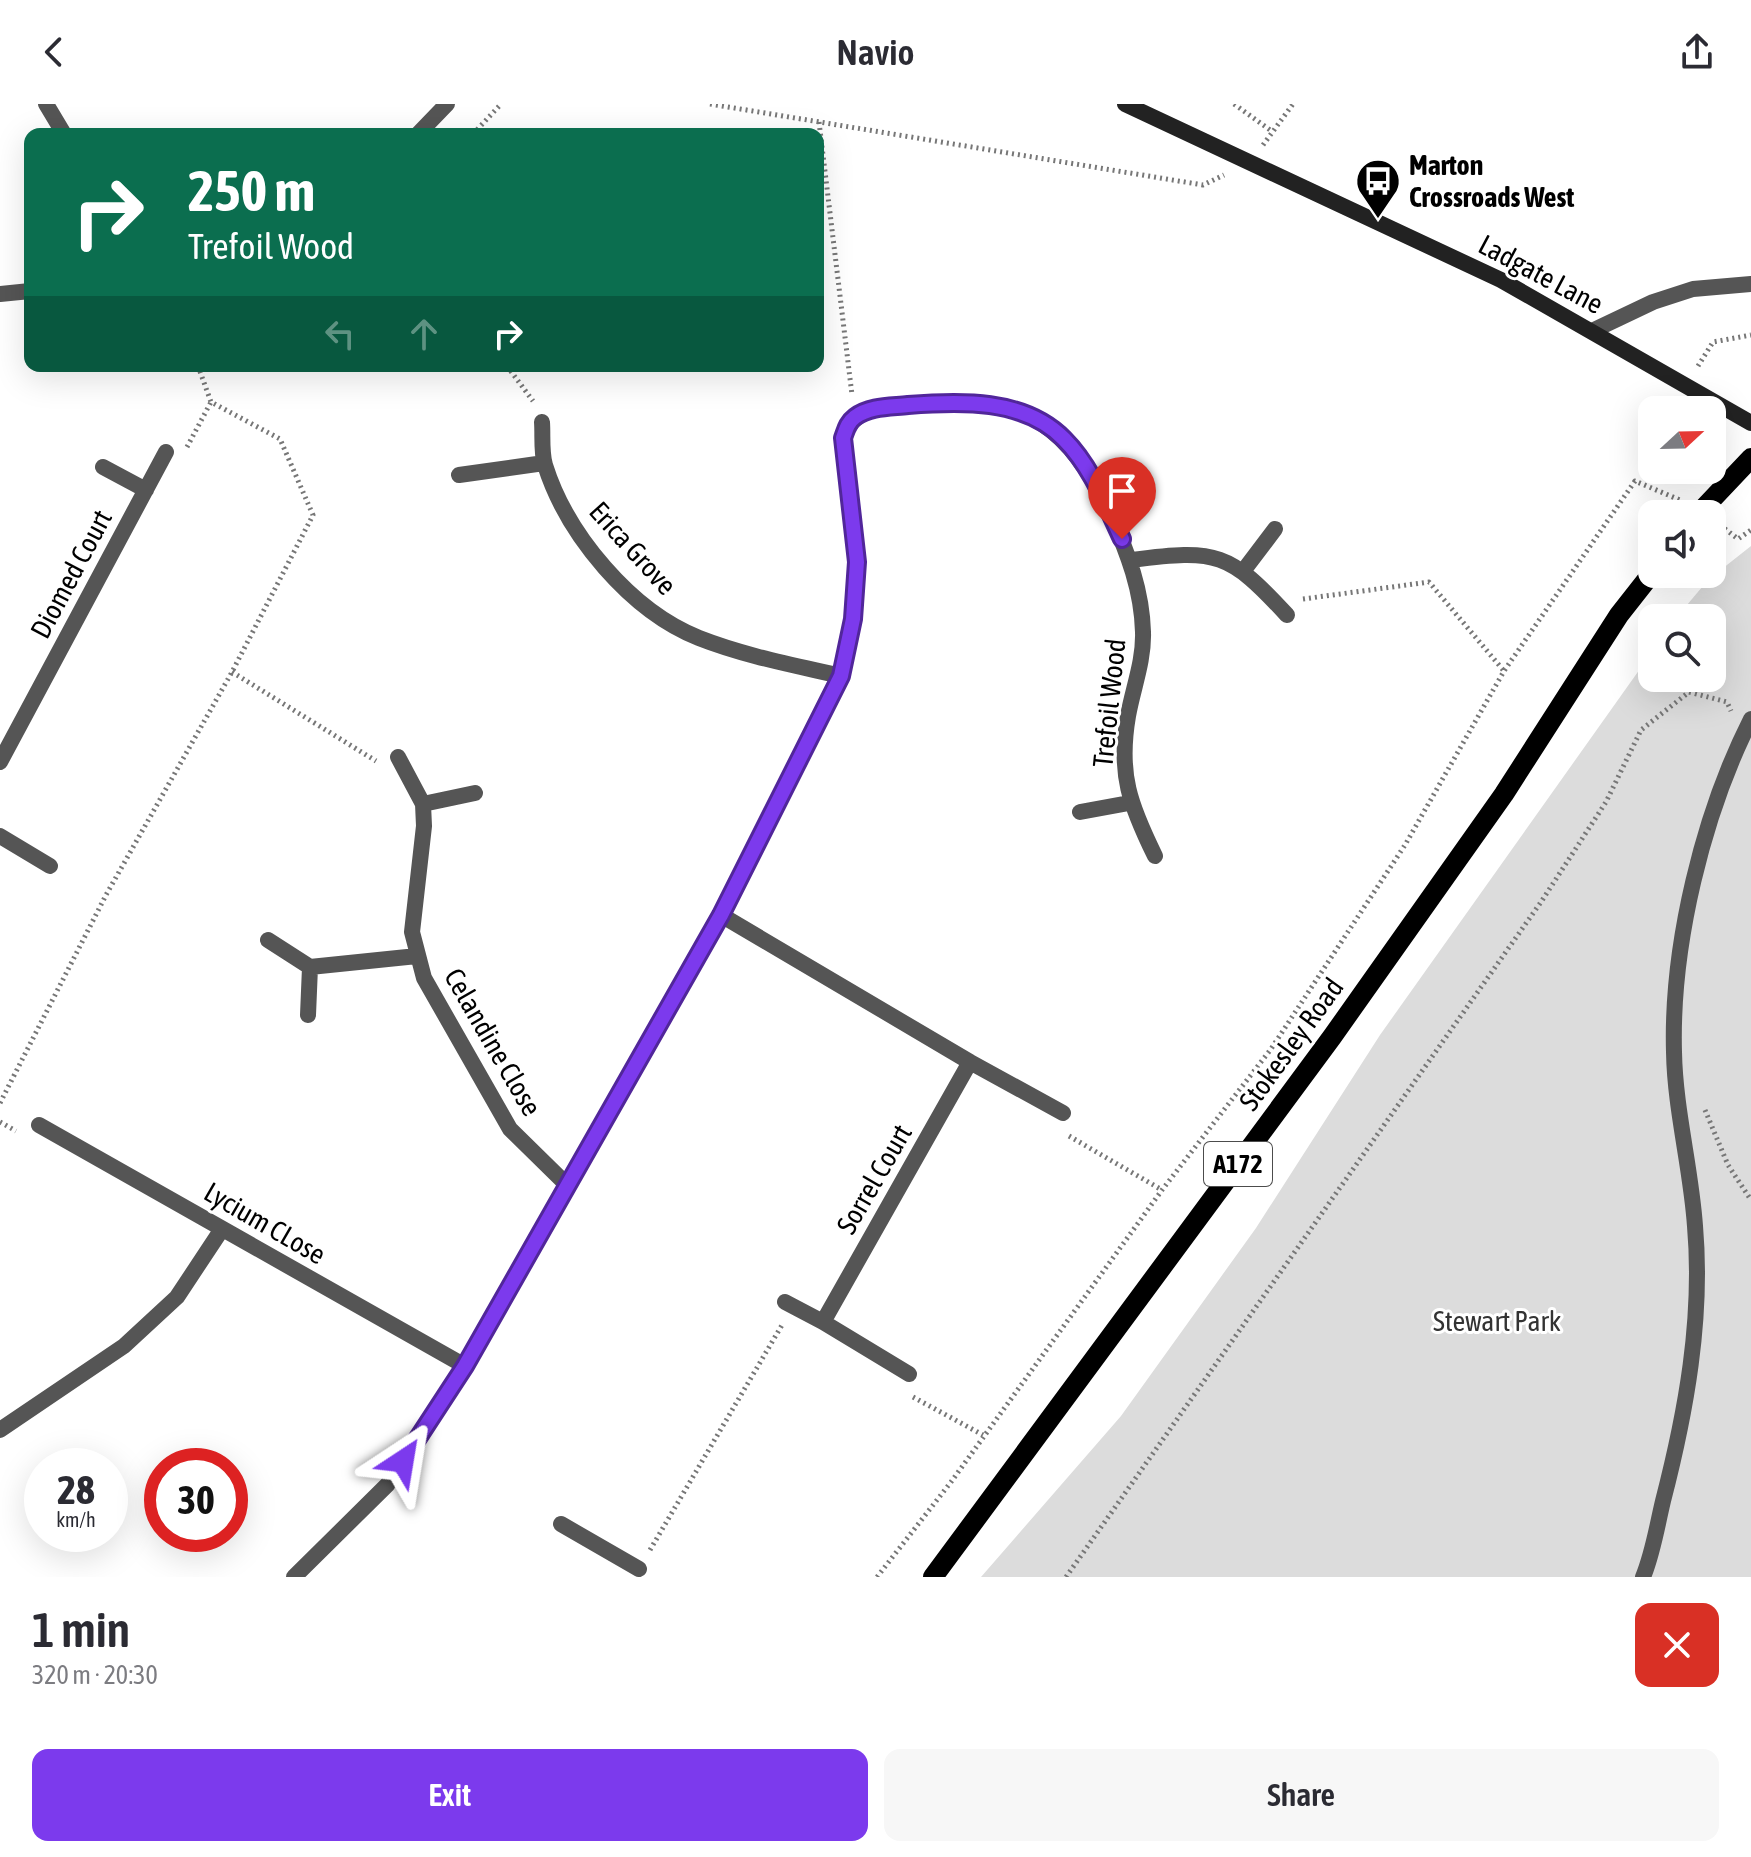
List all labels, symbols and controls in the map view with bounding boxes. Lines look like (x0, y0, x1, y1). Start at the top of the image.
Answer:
icon: back (32, 30, 76, 74)
icon: share (1675, 30, 1719, 74)
text: Navio (836, 31, 915, 73)
place label: Marton Crossroads West (1409, 149, 1574, 213)
bus stop icon: Marton Crossroads West (1354, 157, 1402, 220)
text: 250 m (188, 159, 315, 223)
icon: right (56, 160, 160, 264)
text: Trefoil Wood (188, 225, 354, 267)
street label: Ladgate Lane (1473, 228, 1609, 320)
icon: left (318, 312, 362, 356)
icon: ahead (402, 312, 446, 356)
icon: right (486, 312, 530, 356)
north arrow (1638, 396, 1726, 484)
map controls (1638, 396, 1726, 692)
pin (1088, 457, 1156, 539)
icon: arrive (1100, 469, 1144, 513)
street label: Erica Grove (583, 495, 683, 601)
button: sound (1638, 500, 1726, 588)
street label: Diomed Court (24, 504, 118, 644)
button: search (1638, 604, 1726, 692)
street label: Trefoil Wood (1086, 637, 1132, 769)
street label: Celandine Close (438, 963, 548, 1121)
street label: Stokesley Road (1232, 972, 1350, 1116)
street label: Sorrel Court (830, 1119, 918, 1239)
road number: A172 (1204, 1142, 1272, 1186)
street label: Lycium CLose (199, 1175, 331, 1271)
park label: Stewart Park (1433, 1305, 1561, 1337)
position arrow (361, 1419, 445, 1503)
speed limit sign: 30 (144, 1448, 248, 1552)
text: 28 (57, 1467, 95, 1512)
text: km/h (56, 1508, 96, 1531)
text: 1 min (32, 1602, 130, 1657)
button: close (1635, 1603, 1719, 1687)
text: 320 m · 20:30 (32, 1660, 158, 1690)
button: Exit (32, 1749, 868, 1841)
button: Share (884, 1749, 1719, 1841)

